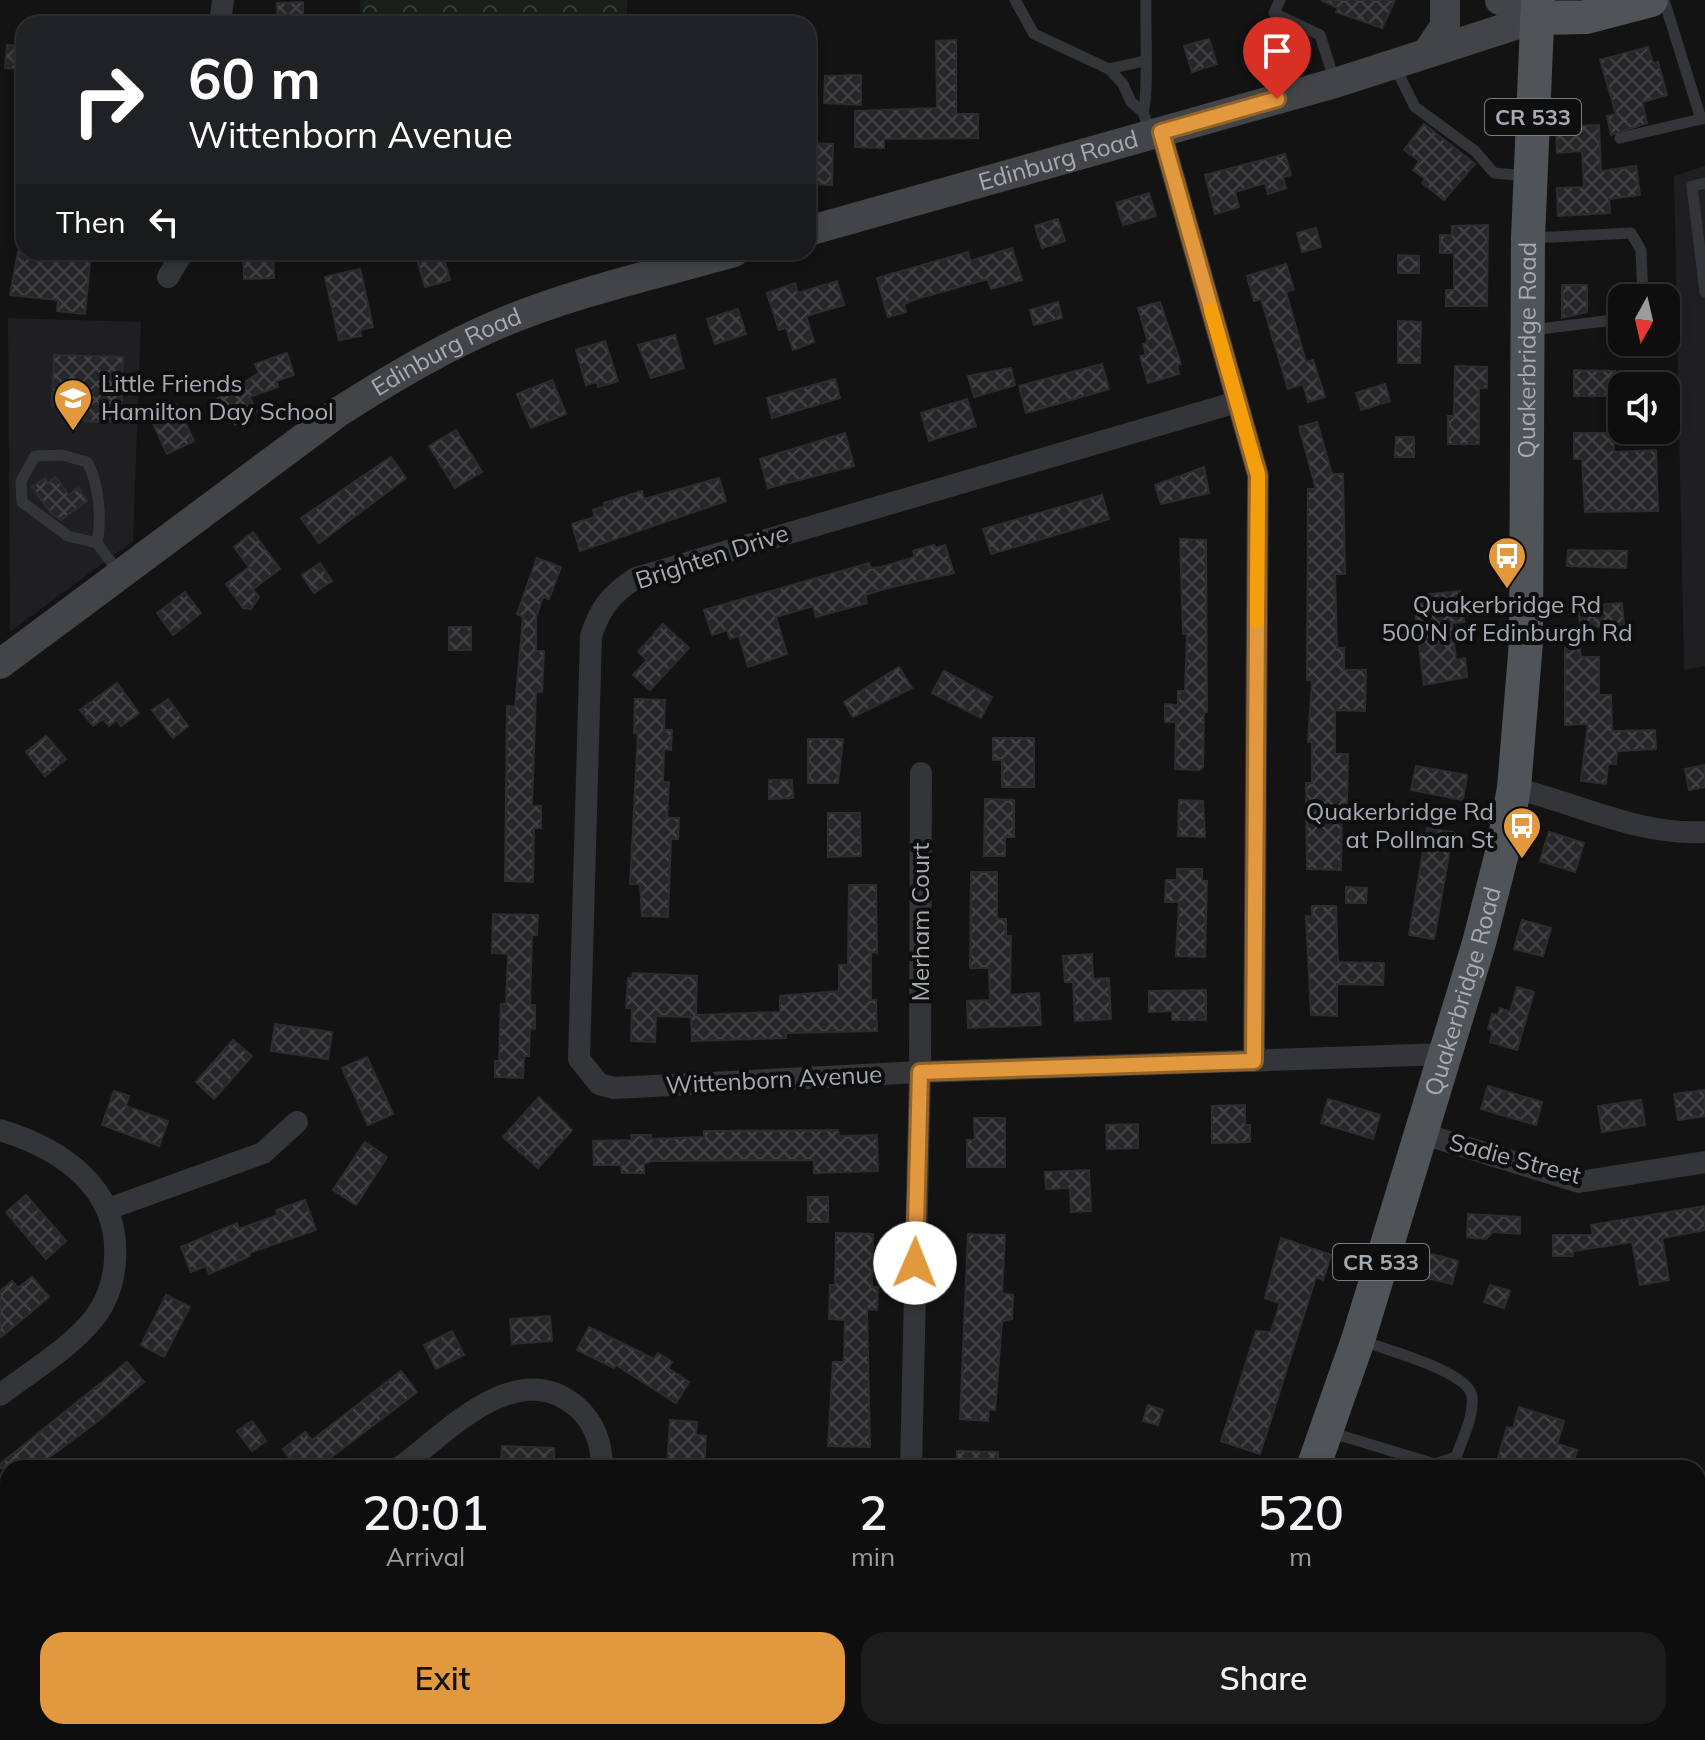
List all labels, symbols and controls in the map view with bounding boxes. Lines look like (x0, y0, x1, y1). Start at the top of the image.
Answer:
pin (1243, 17, 1311, 99)
icon: arrive (1255, 29, 1299, 73)
text: 60 m (188, 43, 321, 113)
icon: right (56, 48, 160, 152)
road number: CR 533 (1485, 99, 1581, 135)
text: Wittenborn Avenue (188, 112, 513, 157)
street label: Edinburg Road (975, 123, 1141, 196)
icon: left (142, 200, 186, 244)
text: Then (56, 203, 126, 241)
street label: Quakerbridge Road (1511, 242, 1542, 459)
north arrow (1608, 284, 1680, 356)
map controls (1608, 284, 1680, 444)
street label: Edinburg Road (366, 300, 525, 402)
place label: Little Friends Hamilton Day School (101, 368, 334, 426)
button: sound (1608, 372, 1680, 444)
school or university icon: Little Friends Hamilton Day School (52, 377, 94, 432)
street label: Brighten Drive (631, 517, 792, 595)
bus stop icon: Quakerbridge Rd 500'N of Edinburgh Rd (1486, 535, 1528, 590)
place label: Quakerbridge Rd 500'N of Edinburgh Rd (1381, 589, 1633, 647)
place label: Quakerbridge Rd at Pollman St (1306, 796, 1494, 854)
bus stop icon: Quakerbridge Rd at Pollman St (1501, 805, 1543, 860)
street label: Merham Court (905, 842, 935, 1002)
street label: Quakerbridge Road (1417, 883, 1507, 1099)
street label: Wittenborn Avenue (665, 1058, 883, 1100)
street label: Sadie Street (1446, 1126, 1584, 1190)
position arrow (873, 1221, 957, 1305)
road number: CR 533 (1333, 1244, 1429, 1280)
text: 20:01 (362, 1482, 489, 1542)
text: 2 (859, 1482, 887, 1542)
text: 520 (1257, 1482, 1344, 1542)
text: Arrival (386, 1540, 465, 1573)
text: min (851, 1540, 895, 1573)
text: m (1289, 1540, 1312, 1573)
button: Exit (40, 1632, 845, 1724)
button: Share (861, 1632, 1666, 1724)

